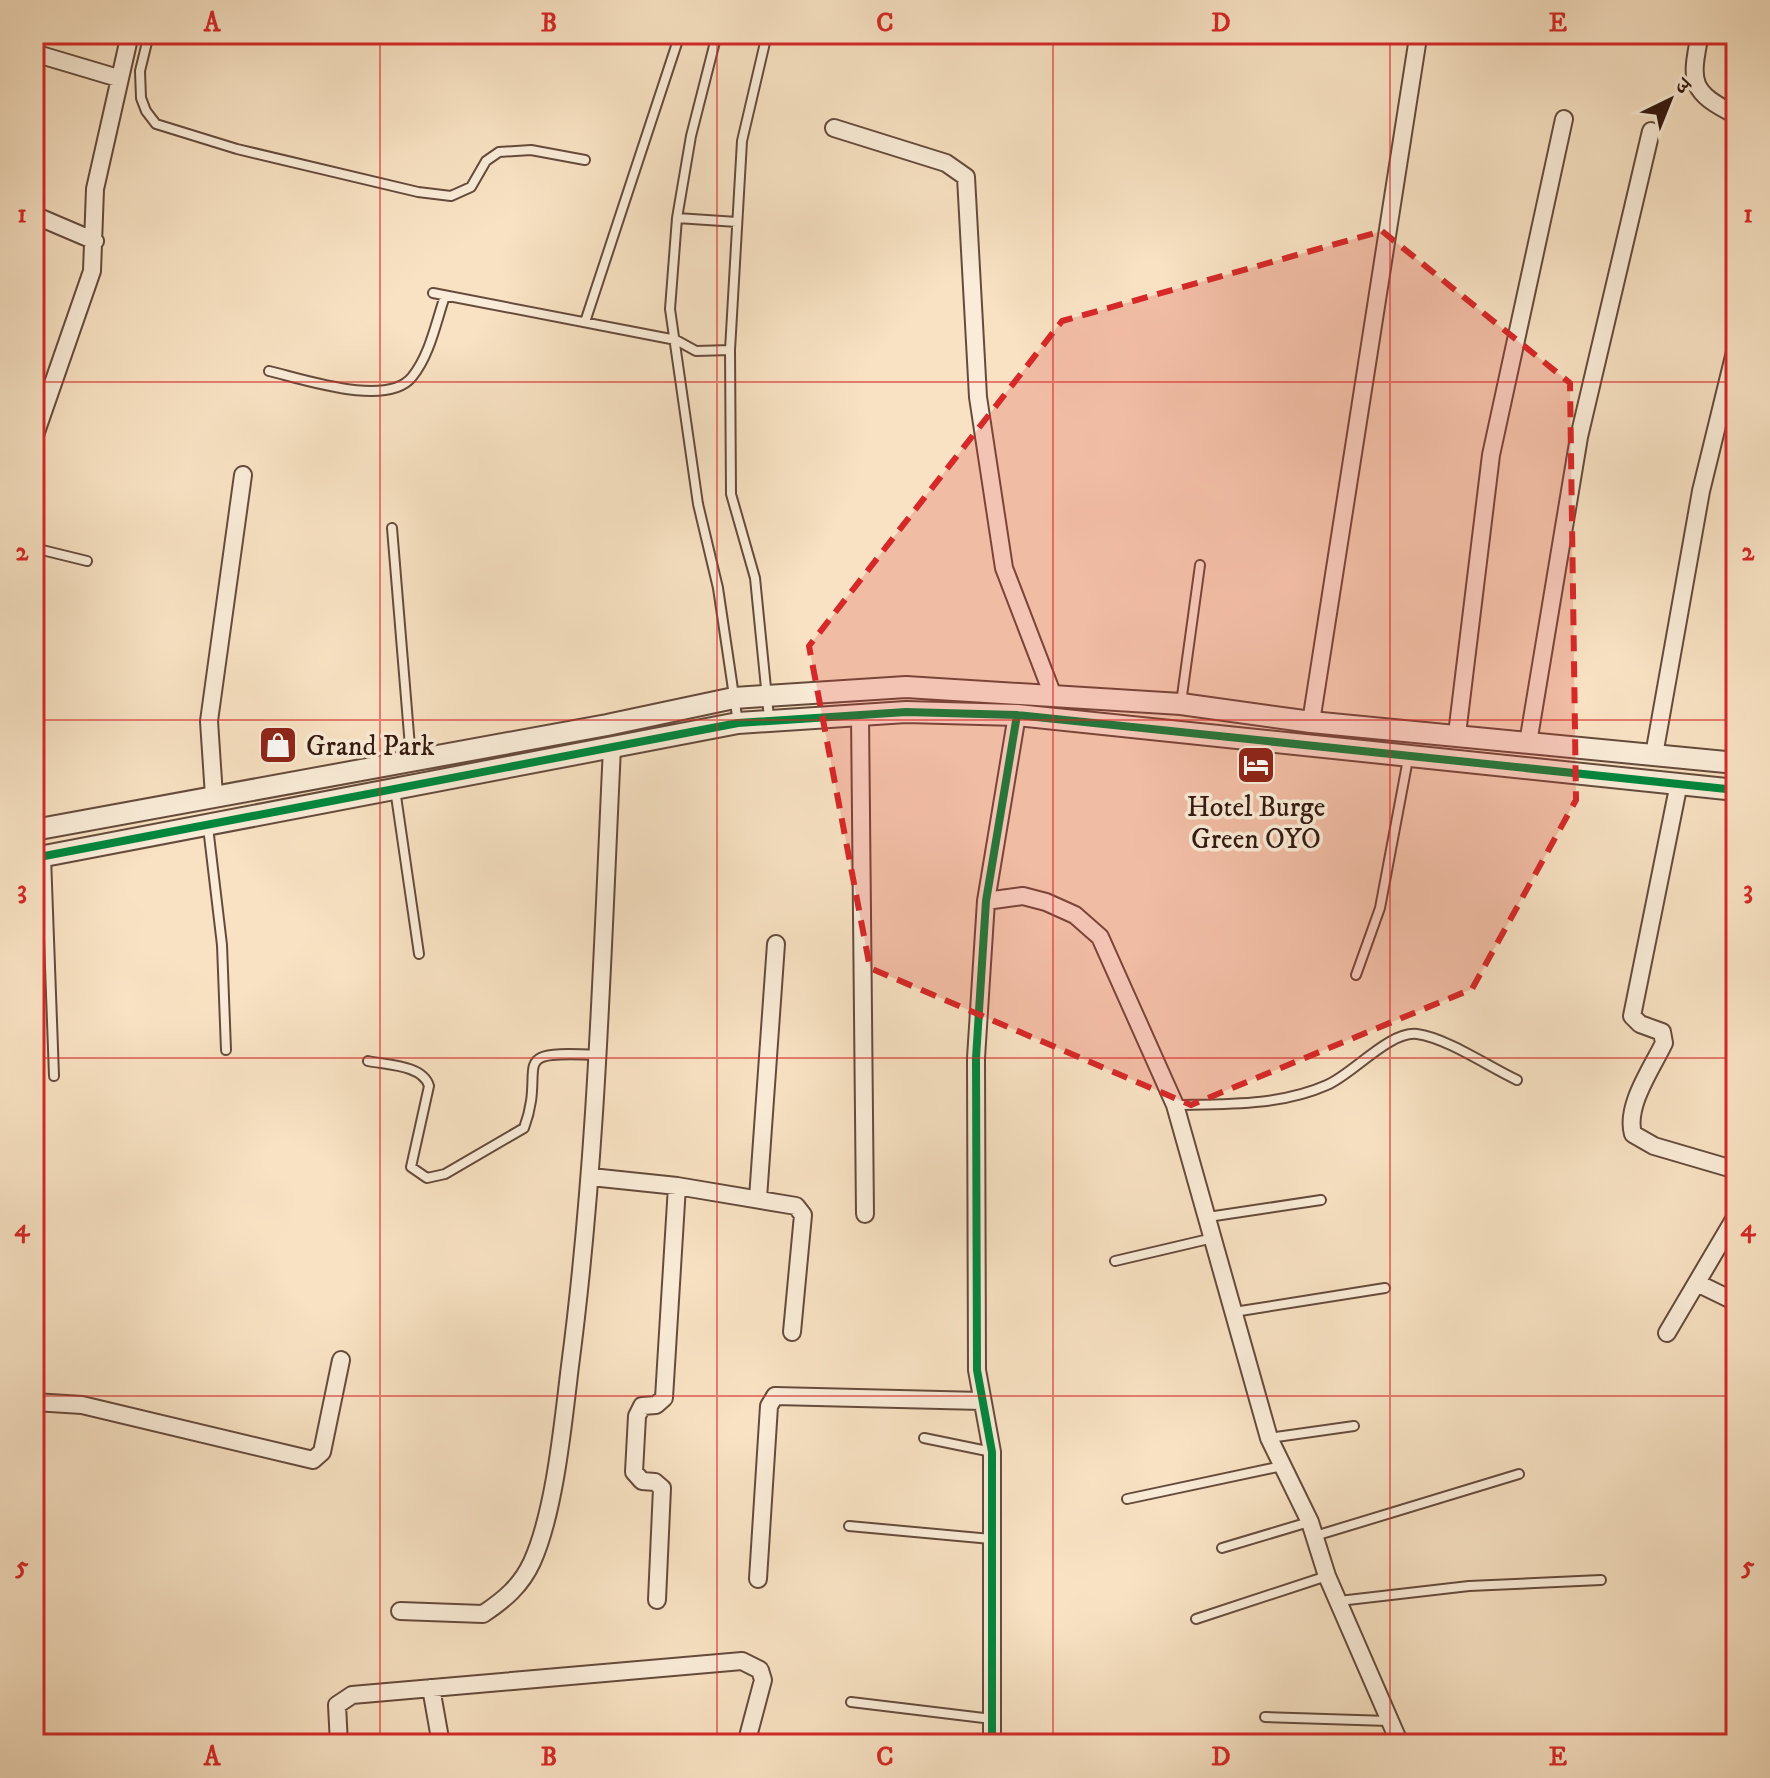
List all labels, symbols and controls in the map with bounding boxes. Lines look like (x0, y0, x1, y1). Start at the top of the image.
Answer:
text: A (203, 7, 222, 40)
text: B (541, 7, 557, 40)
text: C (876, 7, 894, 40)
text: D (1211, 7, 1231, 40)
text: E (1549, 7, 1567, 40)
north arrow (1630, 60, 1710, 140)
text: उ (1668, 71, 1697, 101)
text: 1 (17, 198, 27, 231)
text: 1 (1743, 198, 1753, 231)
text: 2 (16, 536, 30, 569)
text: 2 (1742, 536, 1756, 569)
shop icon: Grand Park (257, 724, 299, 766)
place label: Grand Park (306, 729, 435, 764)
hotel icon: Hotel Burge Green OYO (1235, 744, 1277, 786)
place label: Hotel Burge Green OYO (1187, 790, 1325, 857)
text: 3 (17, 874, 27, 907)
text: 3 (1743, 874, 1753, 907)
text: 4 (15, 1212, 31, 1245)
text: 4 (1741, 1212, 1757, 1245)
text: 5 (15, 1550, 29, 1583)
text: 5 (1741, 1550, 1755, 1583)
text: A (203, 1741, 222, 1774)
text: B (541, 1741, 557, 1774)
text: C (876, 1741, 894, 1774)
text: D (1211, 1741, 1231, 1774)
text: E (1549, 1741, 1567, 1774)

